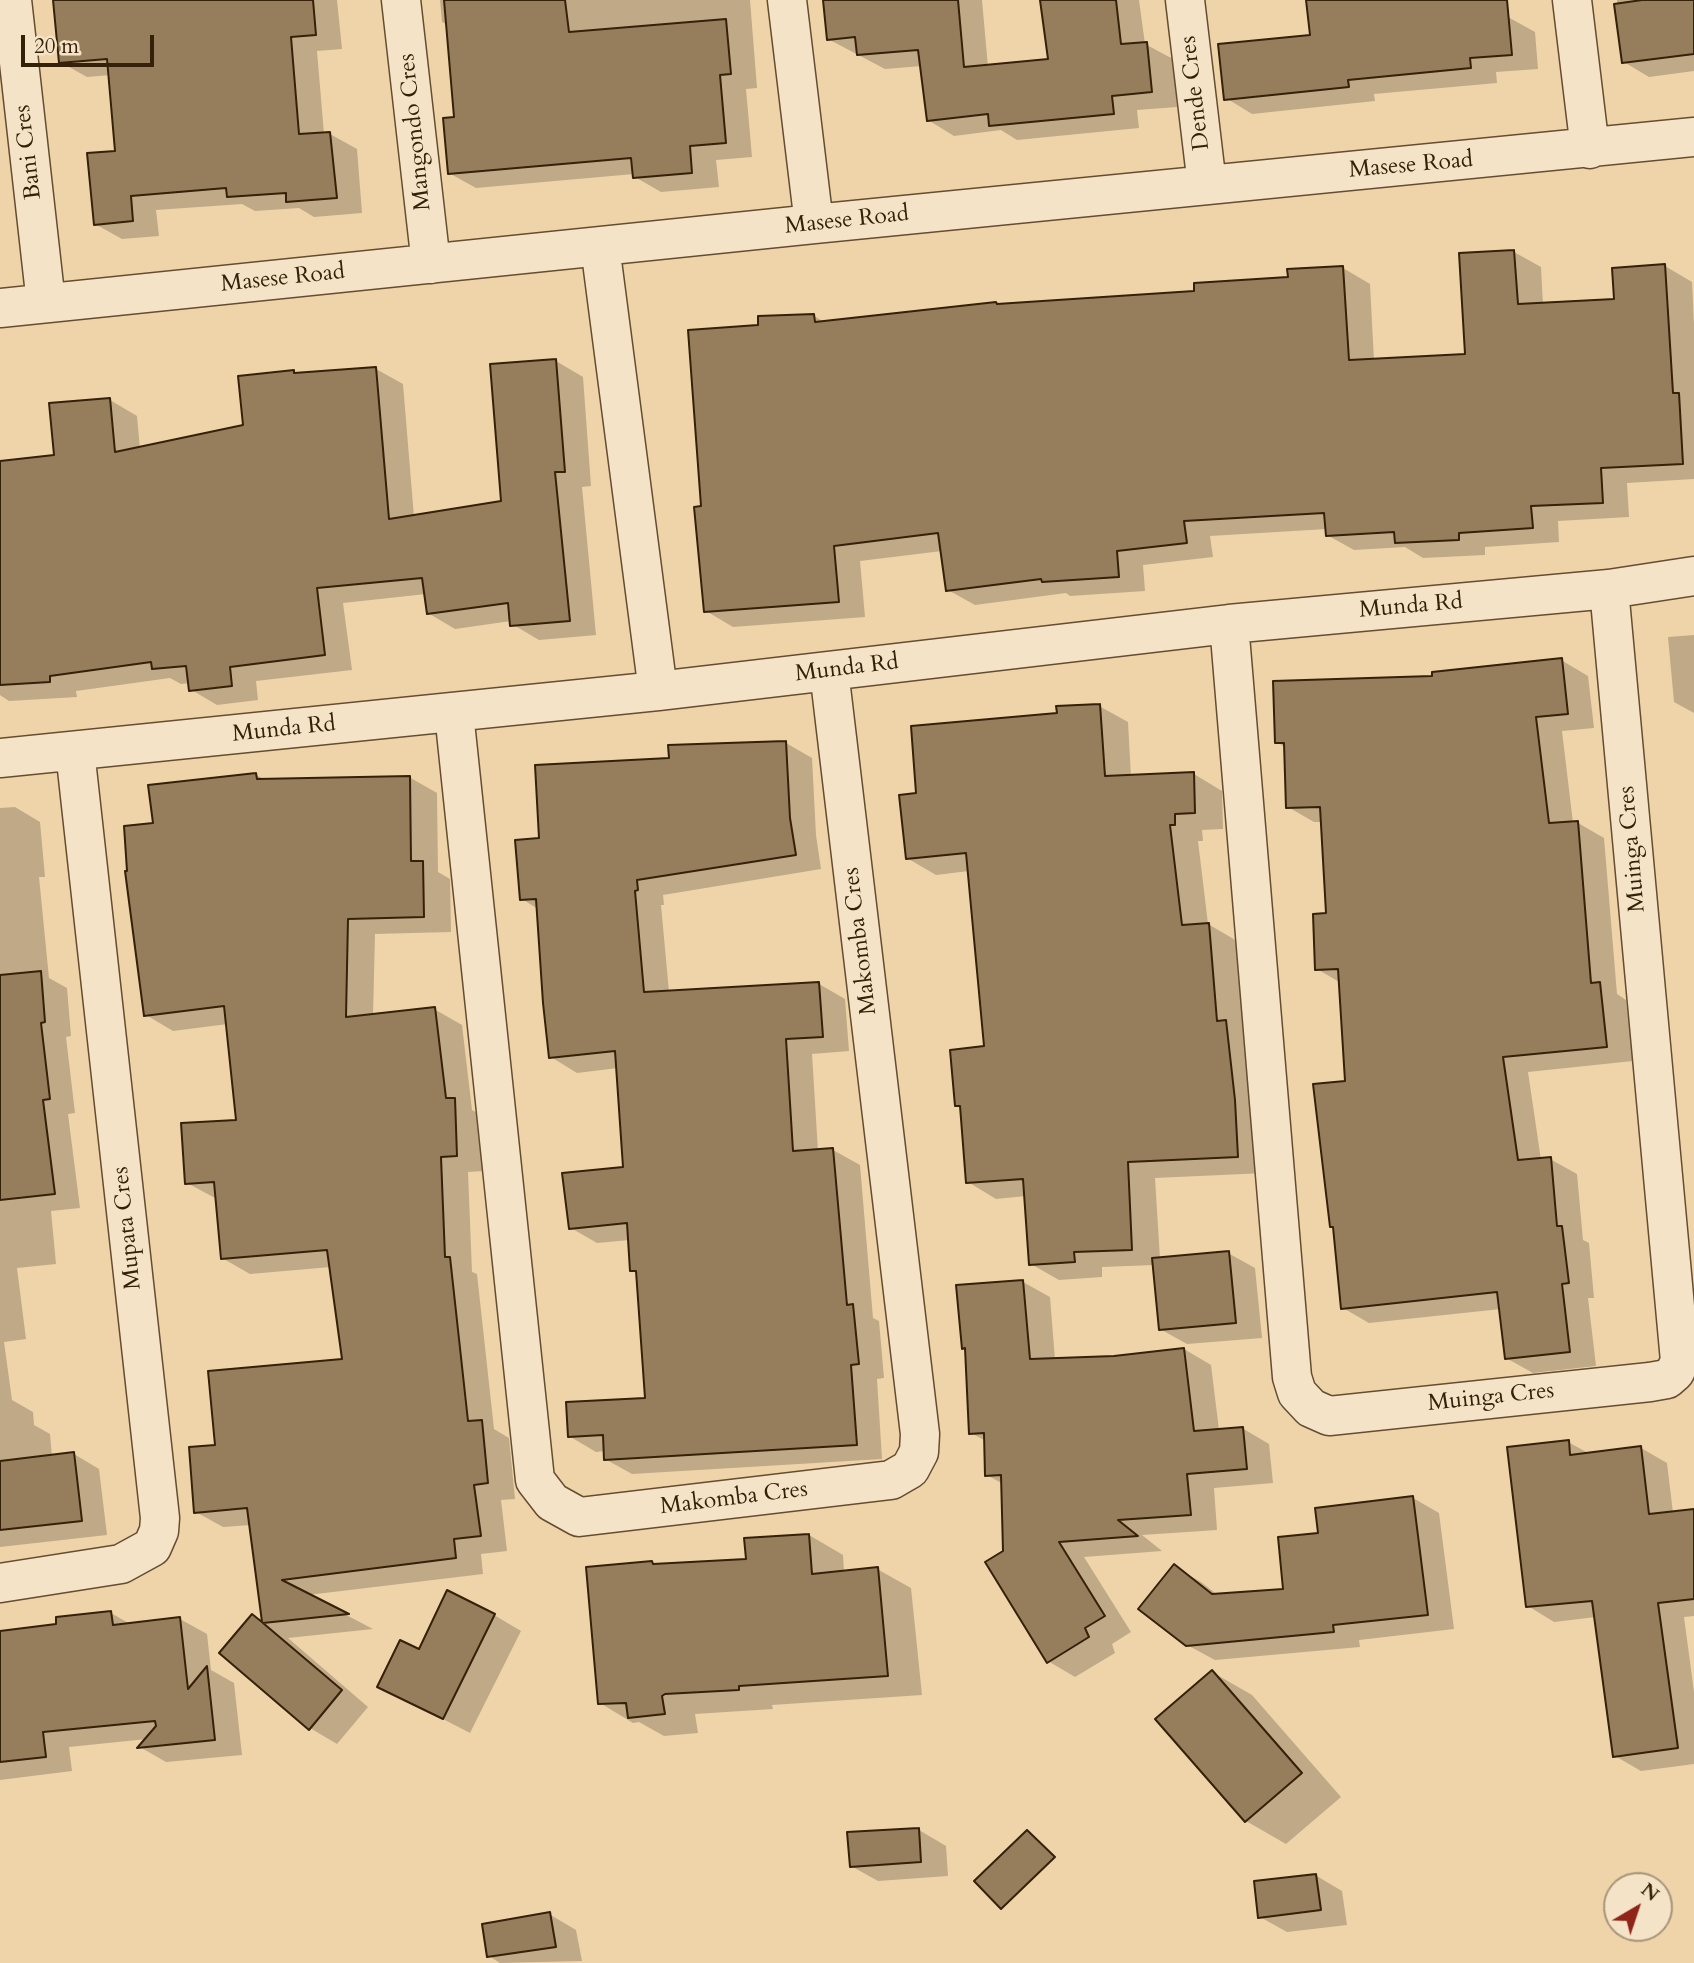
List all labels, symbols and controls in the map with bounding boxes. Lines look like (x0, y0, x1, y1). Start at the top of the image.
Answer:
scale bar (24, 21, 158, 65)
text: 20 m (34, 32, 79, 61)
street label: Dende Cres (1175, 34, 1217, 152)
street label: Mangondo Cres (394, 52, 438, 212)
street label: Bani Cres (9, 103, 49, 201)
street label: Masese Road (1348, 147, 1474, 185)
street label: Masese Road (784, 201, 910, 241)
street label: Masese Road (220, 259, 346, 299)
street label: Munda Rd (1358, 589, 1464, 625)
street label: Munda Rd (794, 649, 900, 689)
street label: Munda Rd (231, 711, 337, 749)
street label: Muinga Cres (1614, 785, 1652, 913)
street label: Makomba Cres (838, 866, 884, 1016)
street label: Mupata Cres (108, 1165, 148, 1291)
street label: Muinga Cres (1426, 1378, 1556, 1418)
street label: Makomba Cres (659, 1476, 809, 1522)
north arrow (1603, 1872, 1673, 1942)
text: N (1635, 1877, 1665, 1908)

